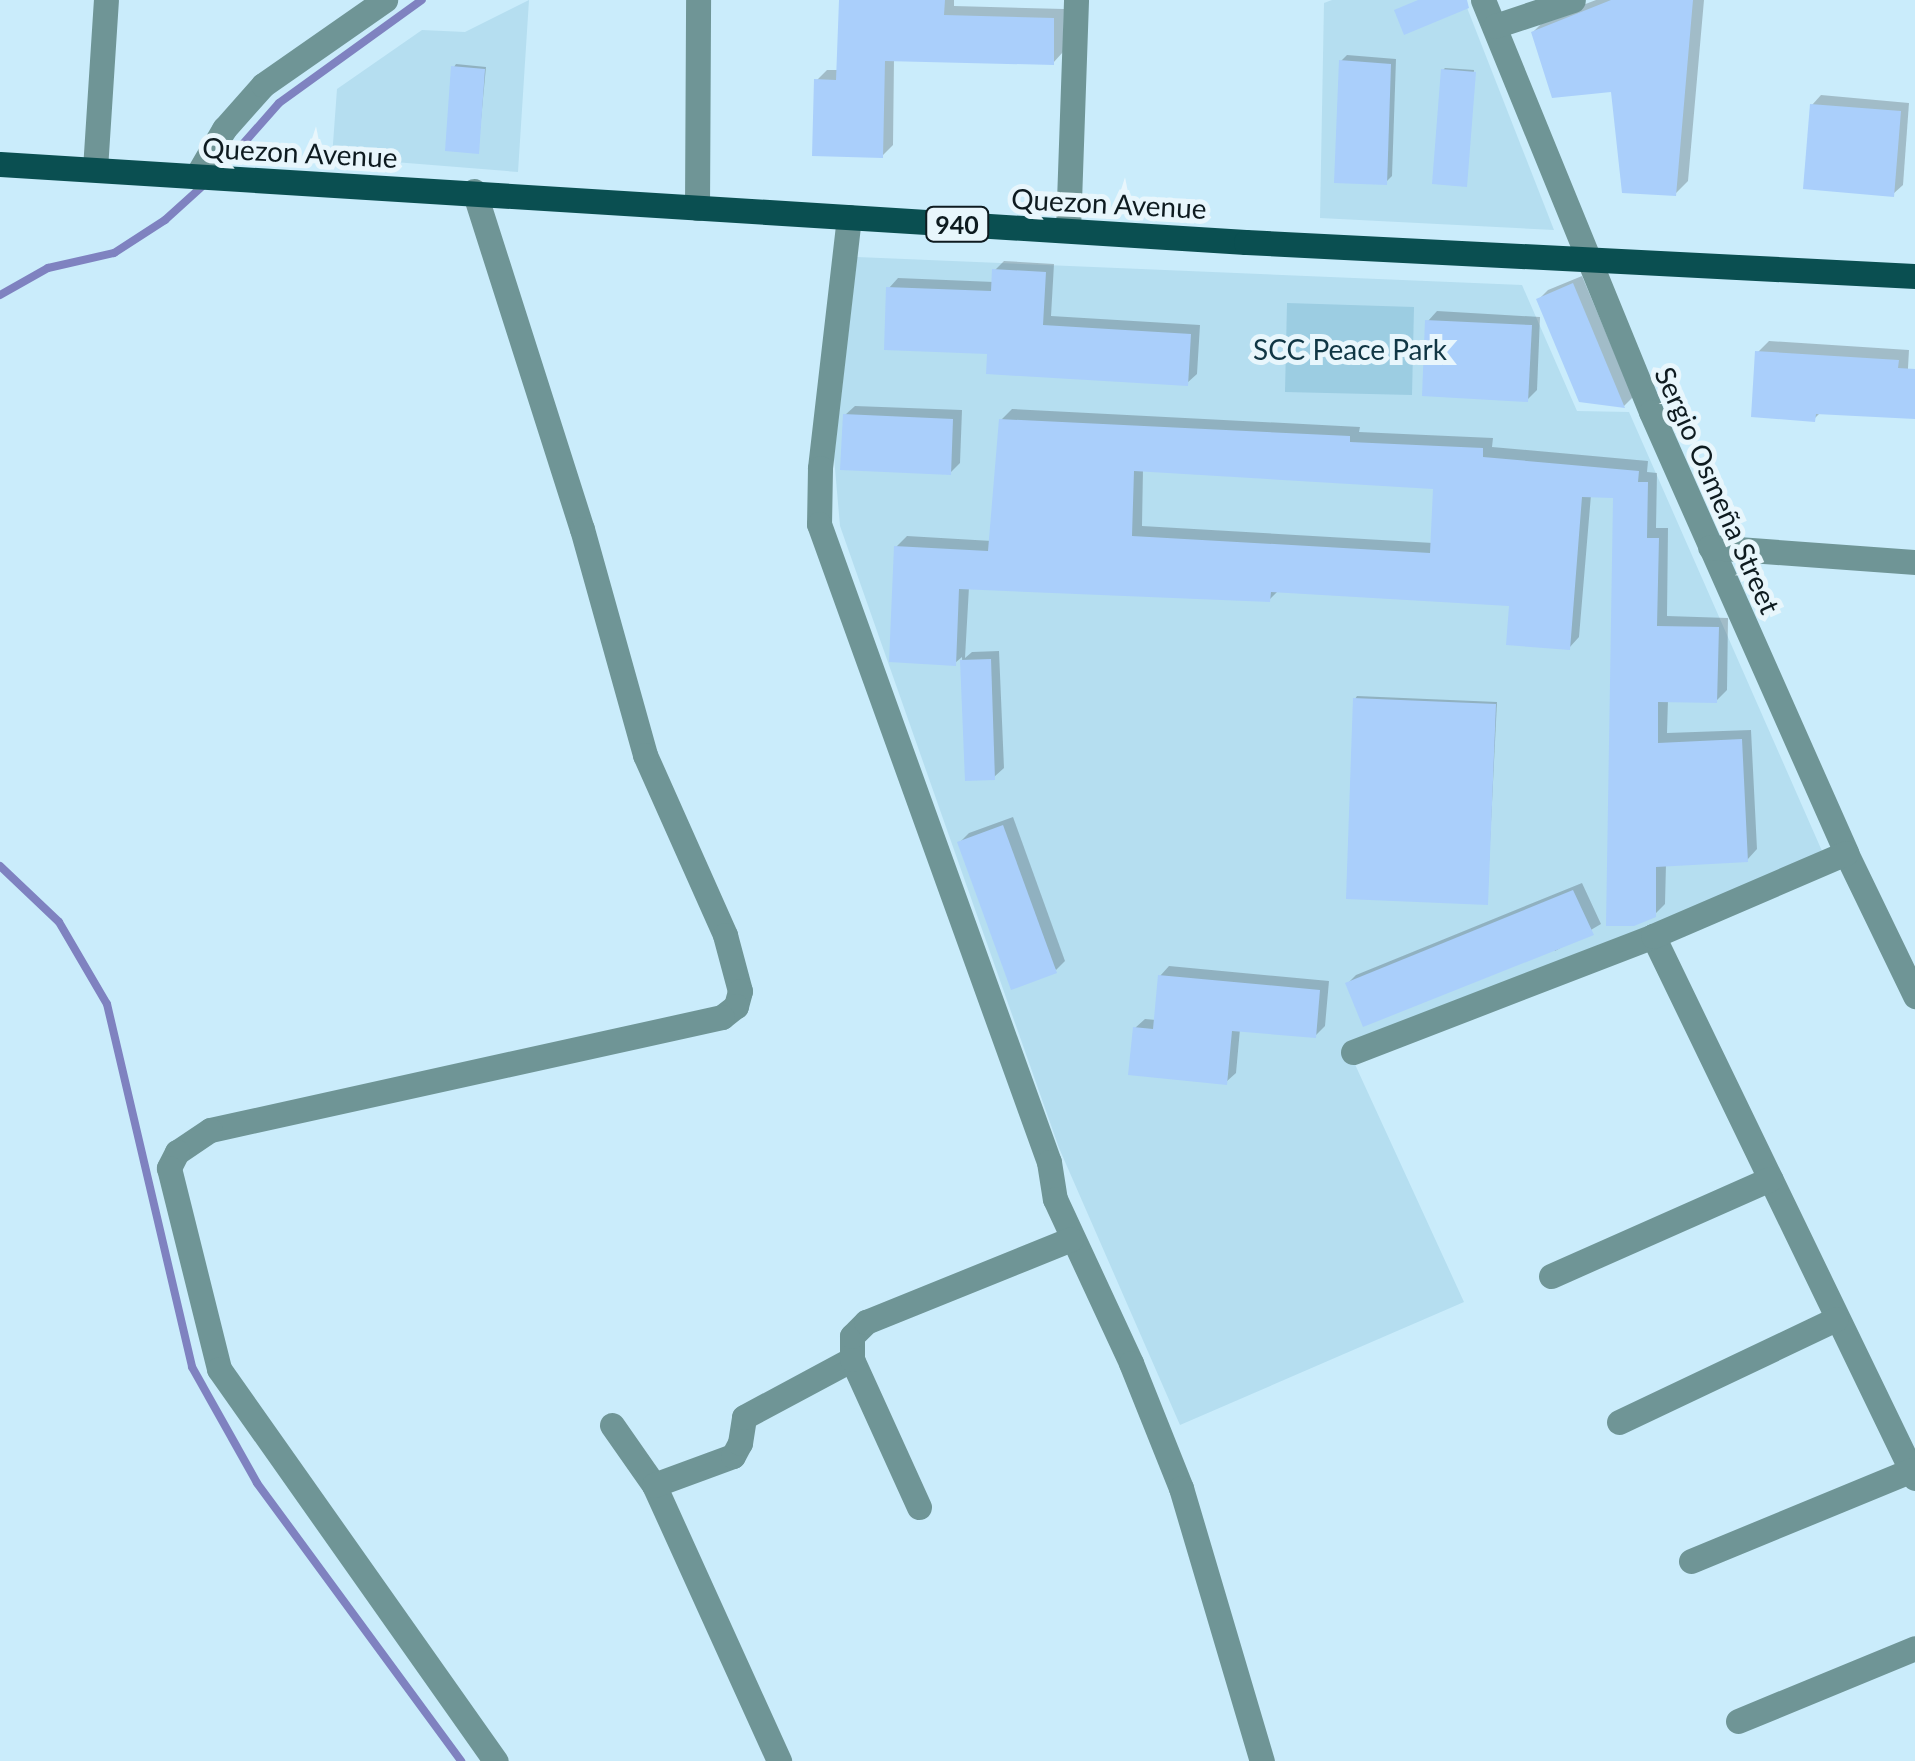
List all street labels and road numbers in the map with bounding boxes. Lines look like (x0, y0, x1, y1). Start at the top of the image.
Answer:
street label: Quezon Avenue (201, 130, 399, 174)
street label: Quezon Avenue (1010, 181, 1208, 225)
road number: 940 (924, 204, 990, 244)
street label: Sergio Osmeña Street (1648, 361, 1788, 619)

